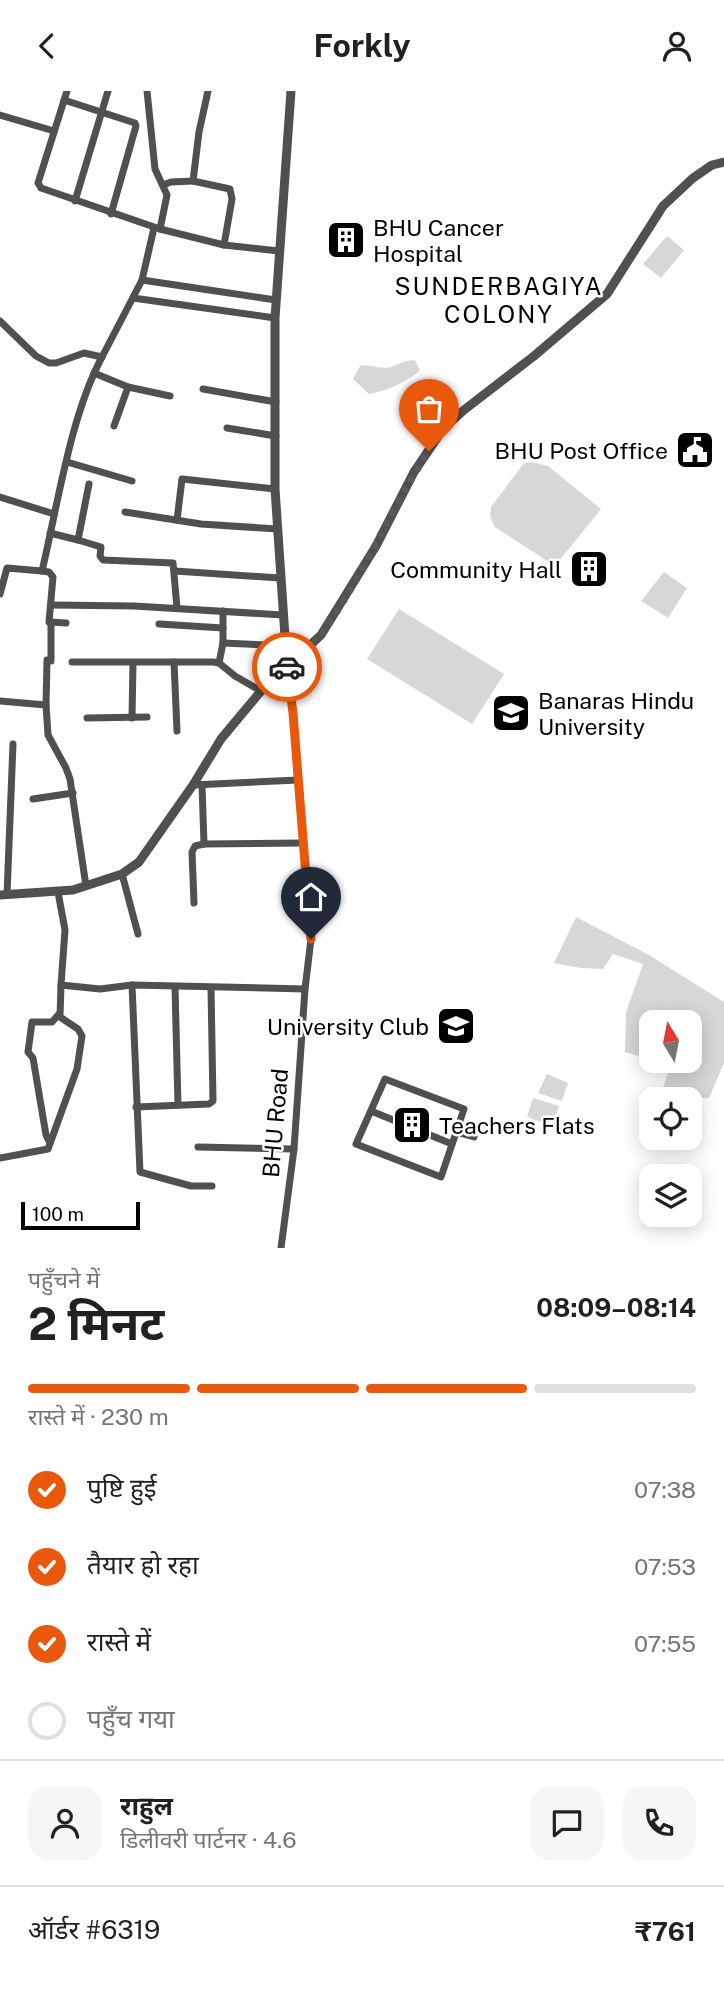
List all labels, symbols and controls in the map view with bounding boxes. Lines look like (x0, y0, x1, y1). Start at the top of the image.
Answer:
icon: back (28, 27, 66, 65)
text: Forkly (314, 27, 410, 64)
icon: person (658, 27, 696, 65)
place label: BHU Cancer Hospital (373, 214, 504, 267)
building icon: BHU Cancer Hospital (325, 219, 367, 261)
district label: SUNDERBAGIYA COLONY (394, 272, 604, 328)
pin (399, 379, 459, 451)
icon: bag (410, 390, 448, 428)
public building icon: BHU Post Office (674, 429, 716, 471)
place label: BHU Post Office (494, 437, 668, 464)
building icon: Community Hall (568, 548, 610, 590)
place label: Community Hall (390, 556, 562, 583)
courier (252, 632, 322, 702)
icon: car (268, 648, 306, 686)
place label: Banaras Hindu University (538, 687, 694, 740)
school or university icon: Banaras Hindu University (490, 692, 532, 734)
pin (281, 867, 341, 939)
icon: home (292, 878, 330, 916)
school or university icon: University Club (435, 1005, 477, 1047)
north arrow (639, 1010, 702, 1073)
map controls (639, 1010, 702, 1227)
place label: University Club (267, 1013, 429, 1040)
street label: BHU Road (257, 1067, 293, 1179)
button: locate (639, 1087, 702, 1150)
building icon: Teachers Flats (391, 1104, 433, 1146)
place label: Teachers Flats (439, 1112, 595, 1139)
button: layers (639, 1164, 702, 1227)
scale bar (21, 1199, 140, 1231)
text: 100 m (32, 1203, 84, 1225)
text: पहुँचने में (28, 1266, 100, 1293)
text: 08:09–08:14 (536, 1292, 696, 1323)
text: 2 मिनट (28, 1296, 164, 1350)
text: रास्ते में · 230 m (28, 1403, 169, 1430)
icon: check (28, 1471, 66, 1509)
text: पुष्टि हुई (87, 1472, 157, 1503)
text: 07:38 (634, 1476, 696, 1503)
icon: check (28, 1548, 66, 1586)
text: तैयार हो रहा (87, 1549, 199, 1580)
text: 07:53 (634, 1553, 696, 1580)
icon: check (28, 1625, 66, 1663)
text: रास्ते में (87, 1626, 151, 1657)
text: 07:55 (634, 1630, 696, 1657)
text: पहुँच गया (87, 1703, 175, 1734)
button: person (28, 1786, 102, 1860)
button: chat (530, 1786, 604, 1860)
button: phone (622, 1786, 696, 1860)
text: राहुल (120, 1790, 173, 1821)
text: डिलीवरी पार्टनर · 4.6 (120, 1826, 297, 1853)
text: ऑर्डर #6319 (28, 1914, 160, 1945)
text: ₹761 (635, 1916, 696, 1947)

